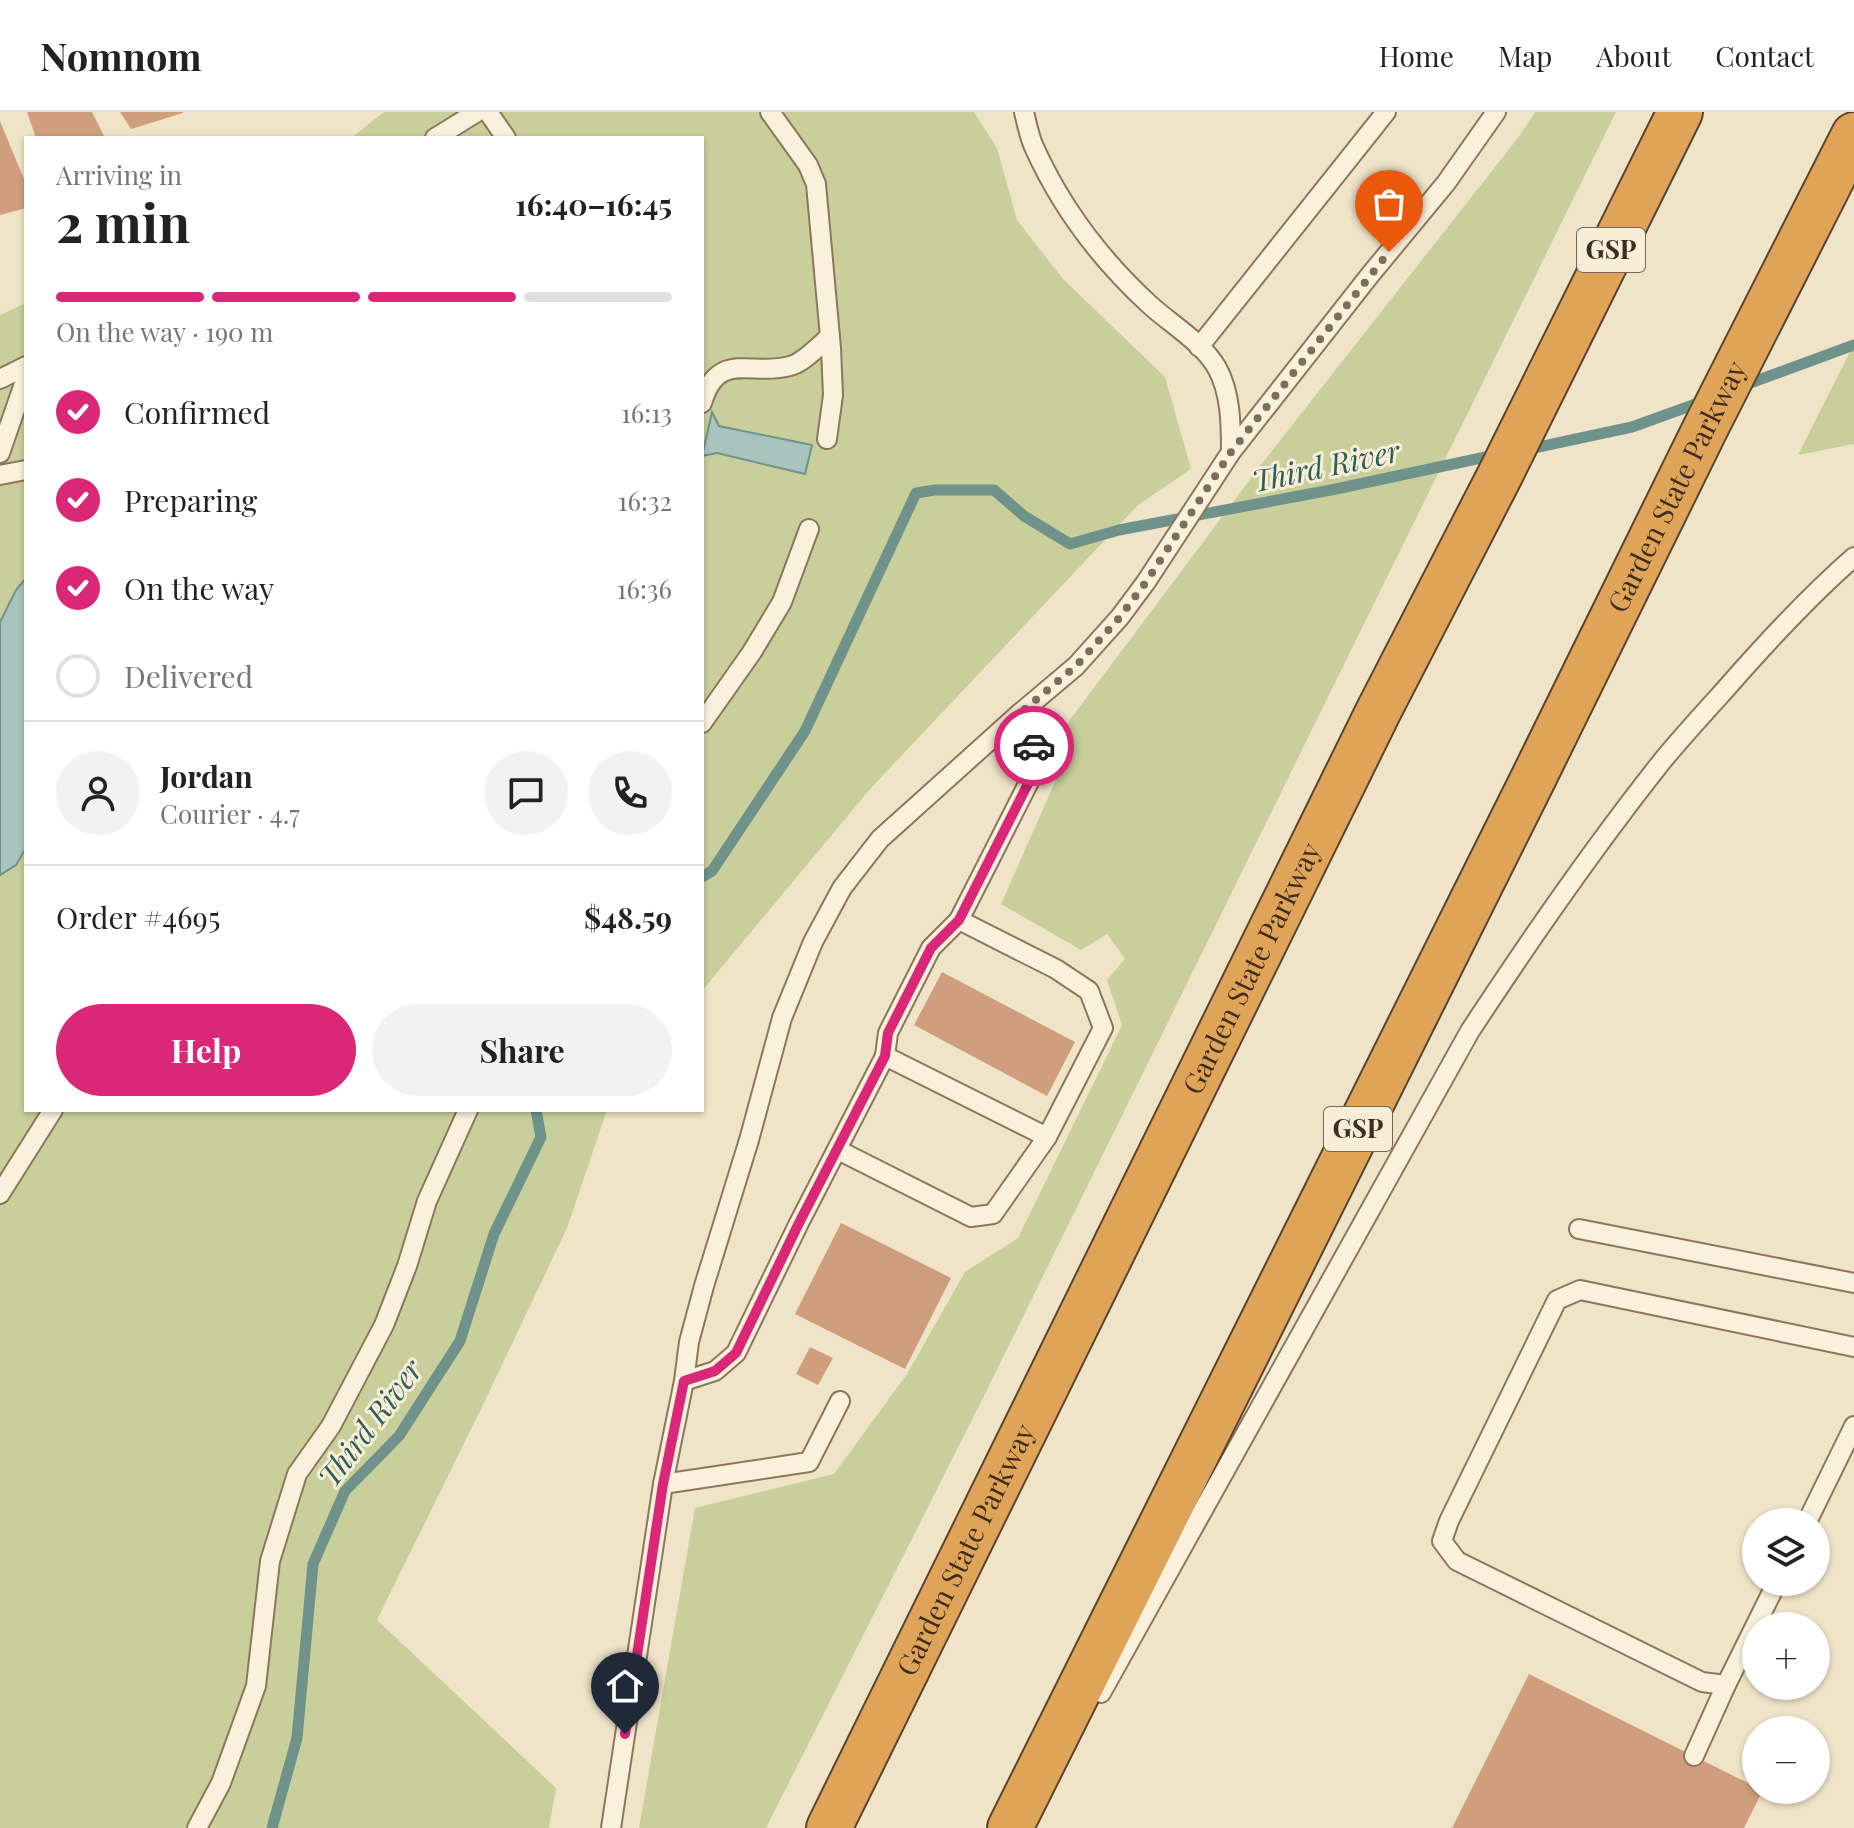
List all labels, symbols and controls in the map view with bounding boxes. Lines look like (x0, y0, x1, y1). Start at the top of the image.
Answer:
text: Nomnom (40, 30, 202, 81)
text: Home (1379, 37, 1454, 74)
text: Map (1498, 37, 1552, 74)
text: About (1596, 37, 1671, 74)
text: Contact (1715, 37, 1814, 74)
text: Arriving in (56, 157, 182, 192)
pin (1355, 170, 1423, 252)
icon: bag (1367, 182, 1411, 226)
text: 16:40–16:45 (515, 184, 672, 224)
text: 2 min (56, 187, 190, 256)
road number: GSP (1577, 228, 1645, 272)
text: On the way · 190 m (56, 314, 273, 349)
street label: Garden State Parkway (1598, 354, 1754, 618)
icon: check (56, 390, 100, 434)
text: Confirmed (124, 392, 270, 432)
text: 16:13 (621, 395, 672, 430)
water label: Third River (1248, 430, 1404, 500)
icon: check (56, 478, 100, 522)
text: Preparing (124, 480, 257, 520)
text: 16:32 (618, 483, 672, 518)
icon: check (56, 566, 100, 610)
text: On the way (124, 568, 274, 608)
text: 16:36 (617, 571, 672, 606)
text: Delivered (124, 656, 253, 696)
courier (994, 706, 1074, 786)
icon: car (1012, 724, 1056, 768)
button: person (56, 751, 140, 835)
button: chat (484, 751, 568, 835)
button: phone (588, 751, 672, 835)
text: Jordan (160, 756, 253, 796)
text: Courier · 4.7 (160, 796, 300, 831)
street label: Garden State Parkway (1173, 836, 1328, 1100)
text: Order #4695 (56, 897, 220, 937)
text: $48.59 (584, 897, 672, 937)
button: Help (56, 1004, 356, 1096)
button: Share (372, 1004, 672, 1096)
road number: GSP (1324, 1107, 1392, 1151)
water label: Third River (308, 1350, 431, 1495)
street label: Garden State Parkway (887, 1417, 1042, 1681)
map controls (1742, 1508, 1830, 1804)
button: layers (1742, 1508, 1830, 1596)
button: + (1742, 1612, 1830, 1700)
pin (591, 1652, 659, 1734)
icon: home (603, 1664, 647, 1708)
button: − (1742, 1716, 1830, 1804)

